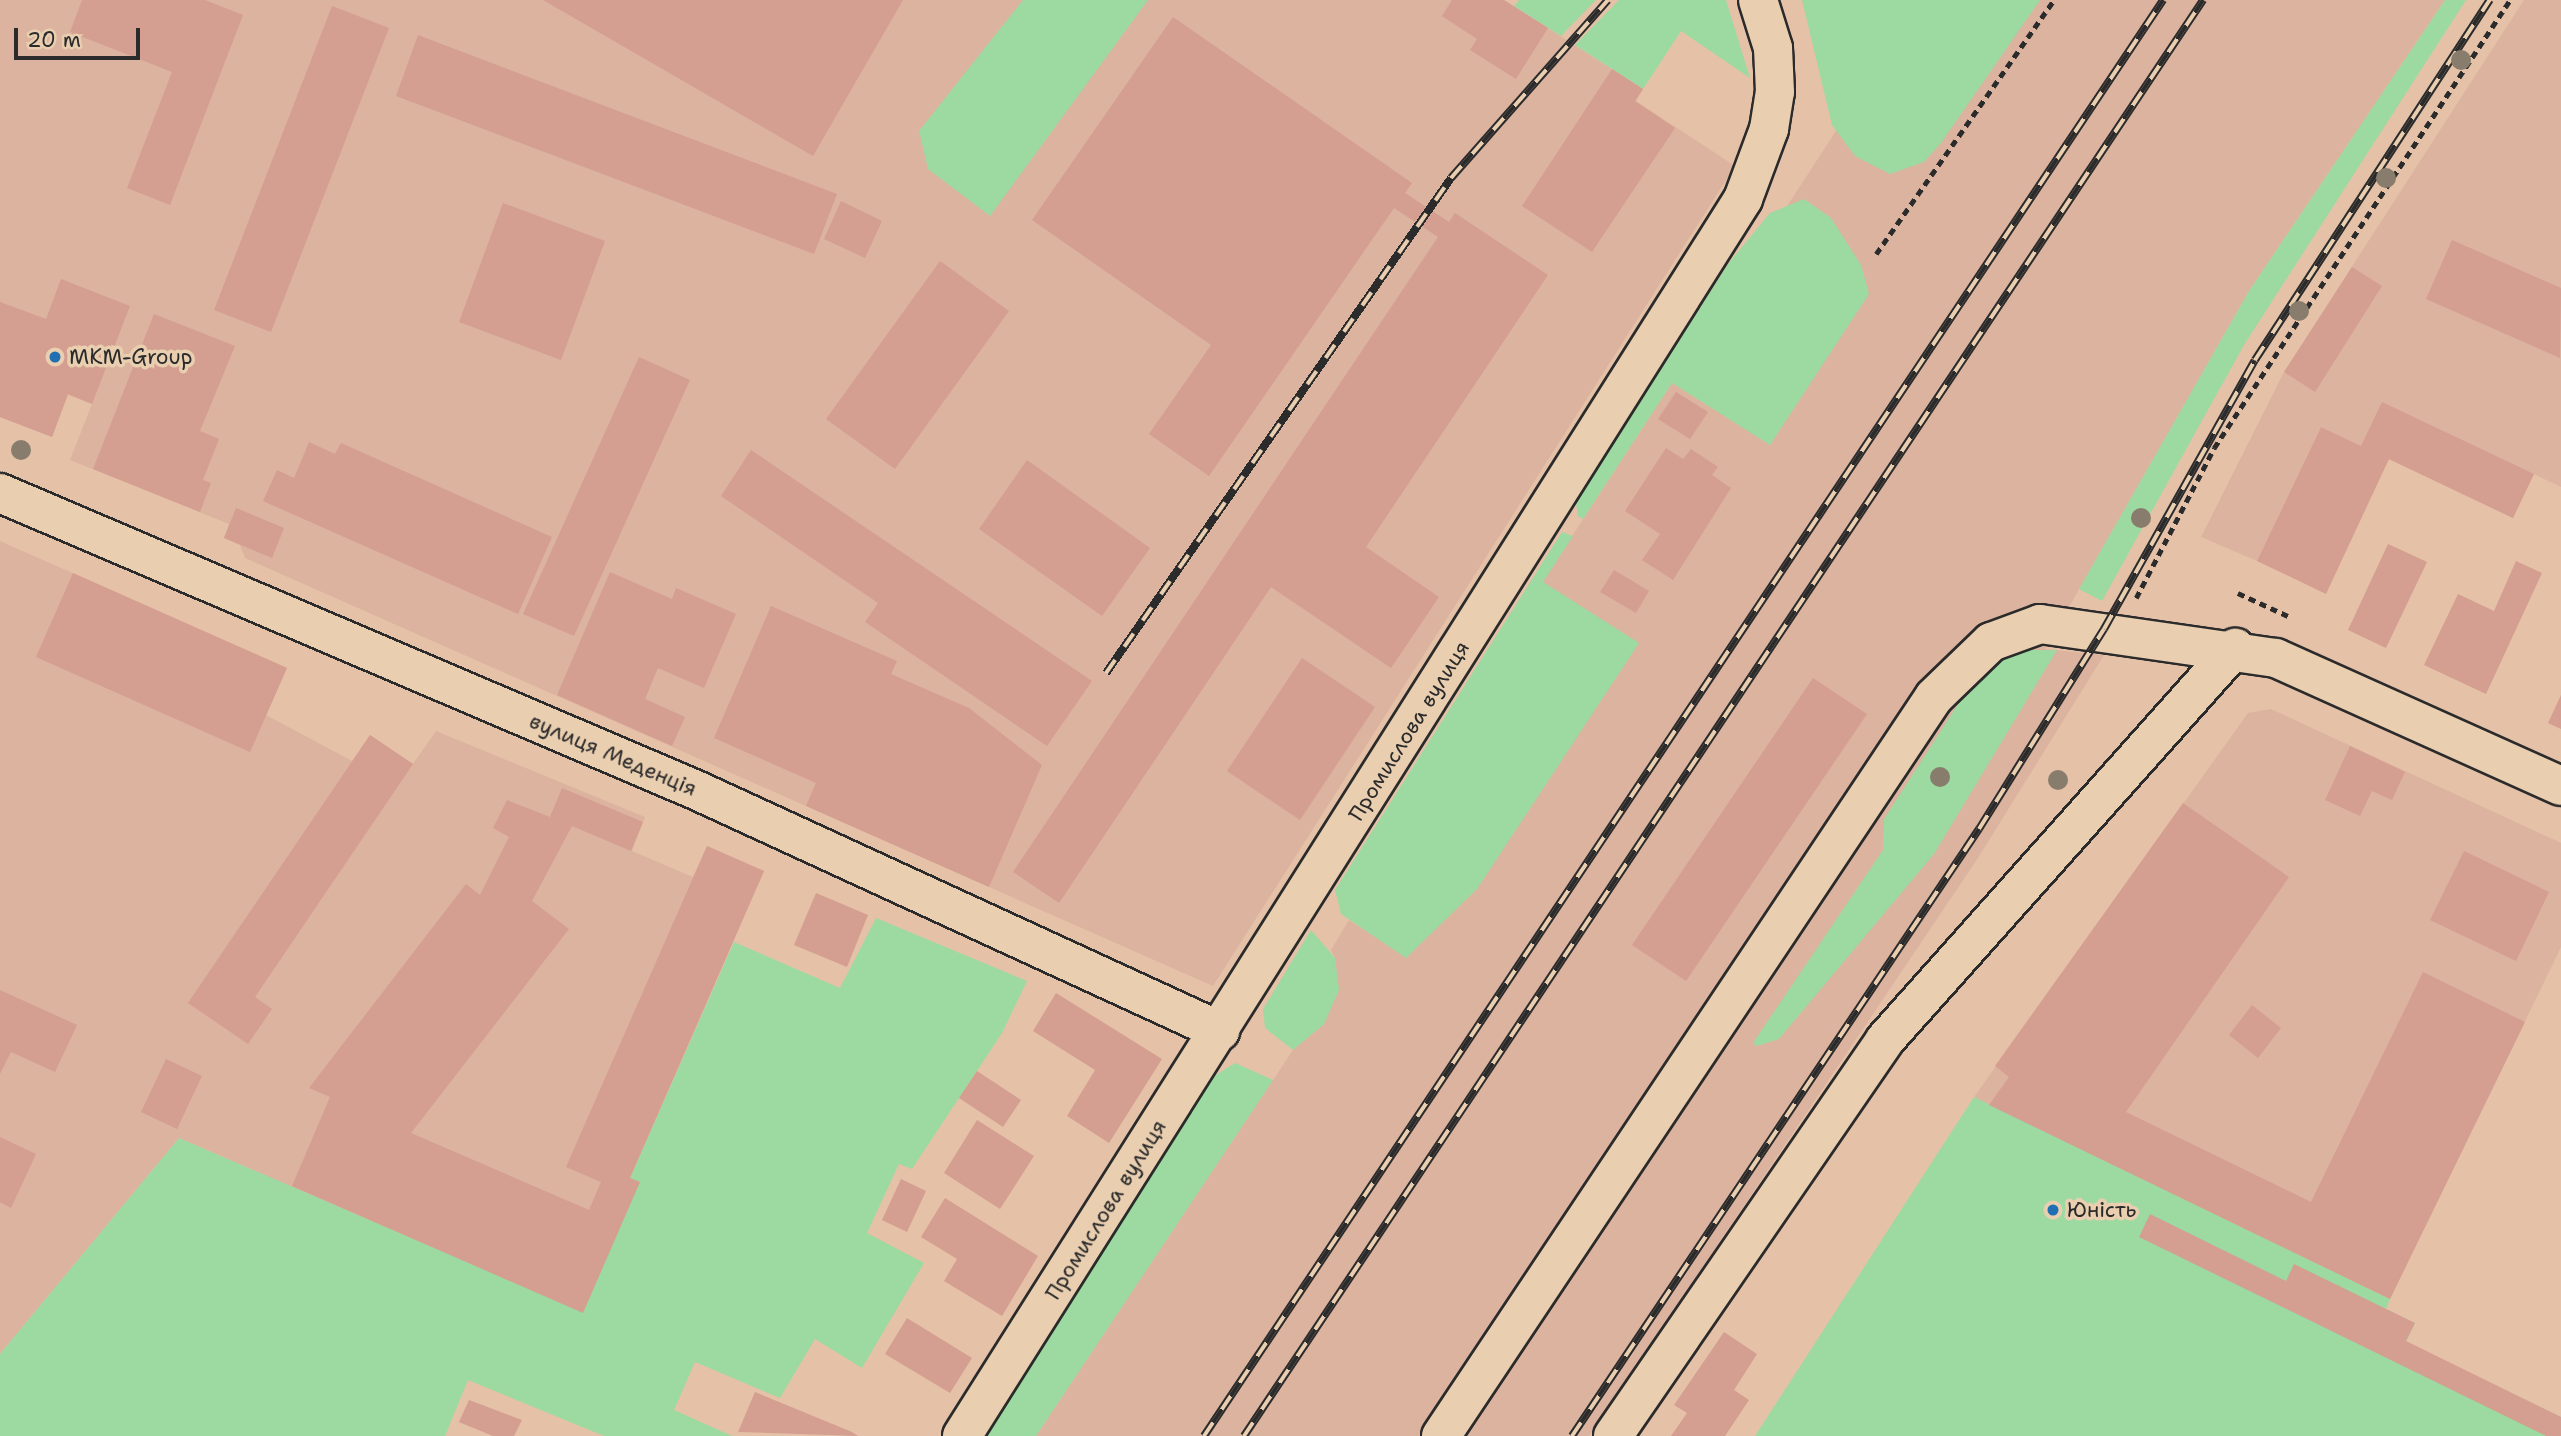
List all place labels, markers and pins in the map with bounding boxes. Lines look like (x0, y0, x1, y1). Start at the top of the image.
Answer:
place label: MKM-Group (69, 344, 193, 370)
marker: MKM-Group (47, 349, 63, 365)
place label: Юність (2067, 1197, 2136, 1223)
marker: Юність (2045, 1202, 2061, 1218)

